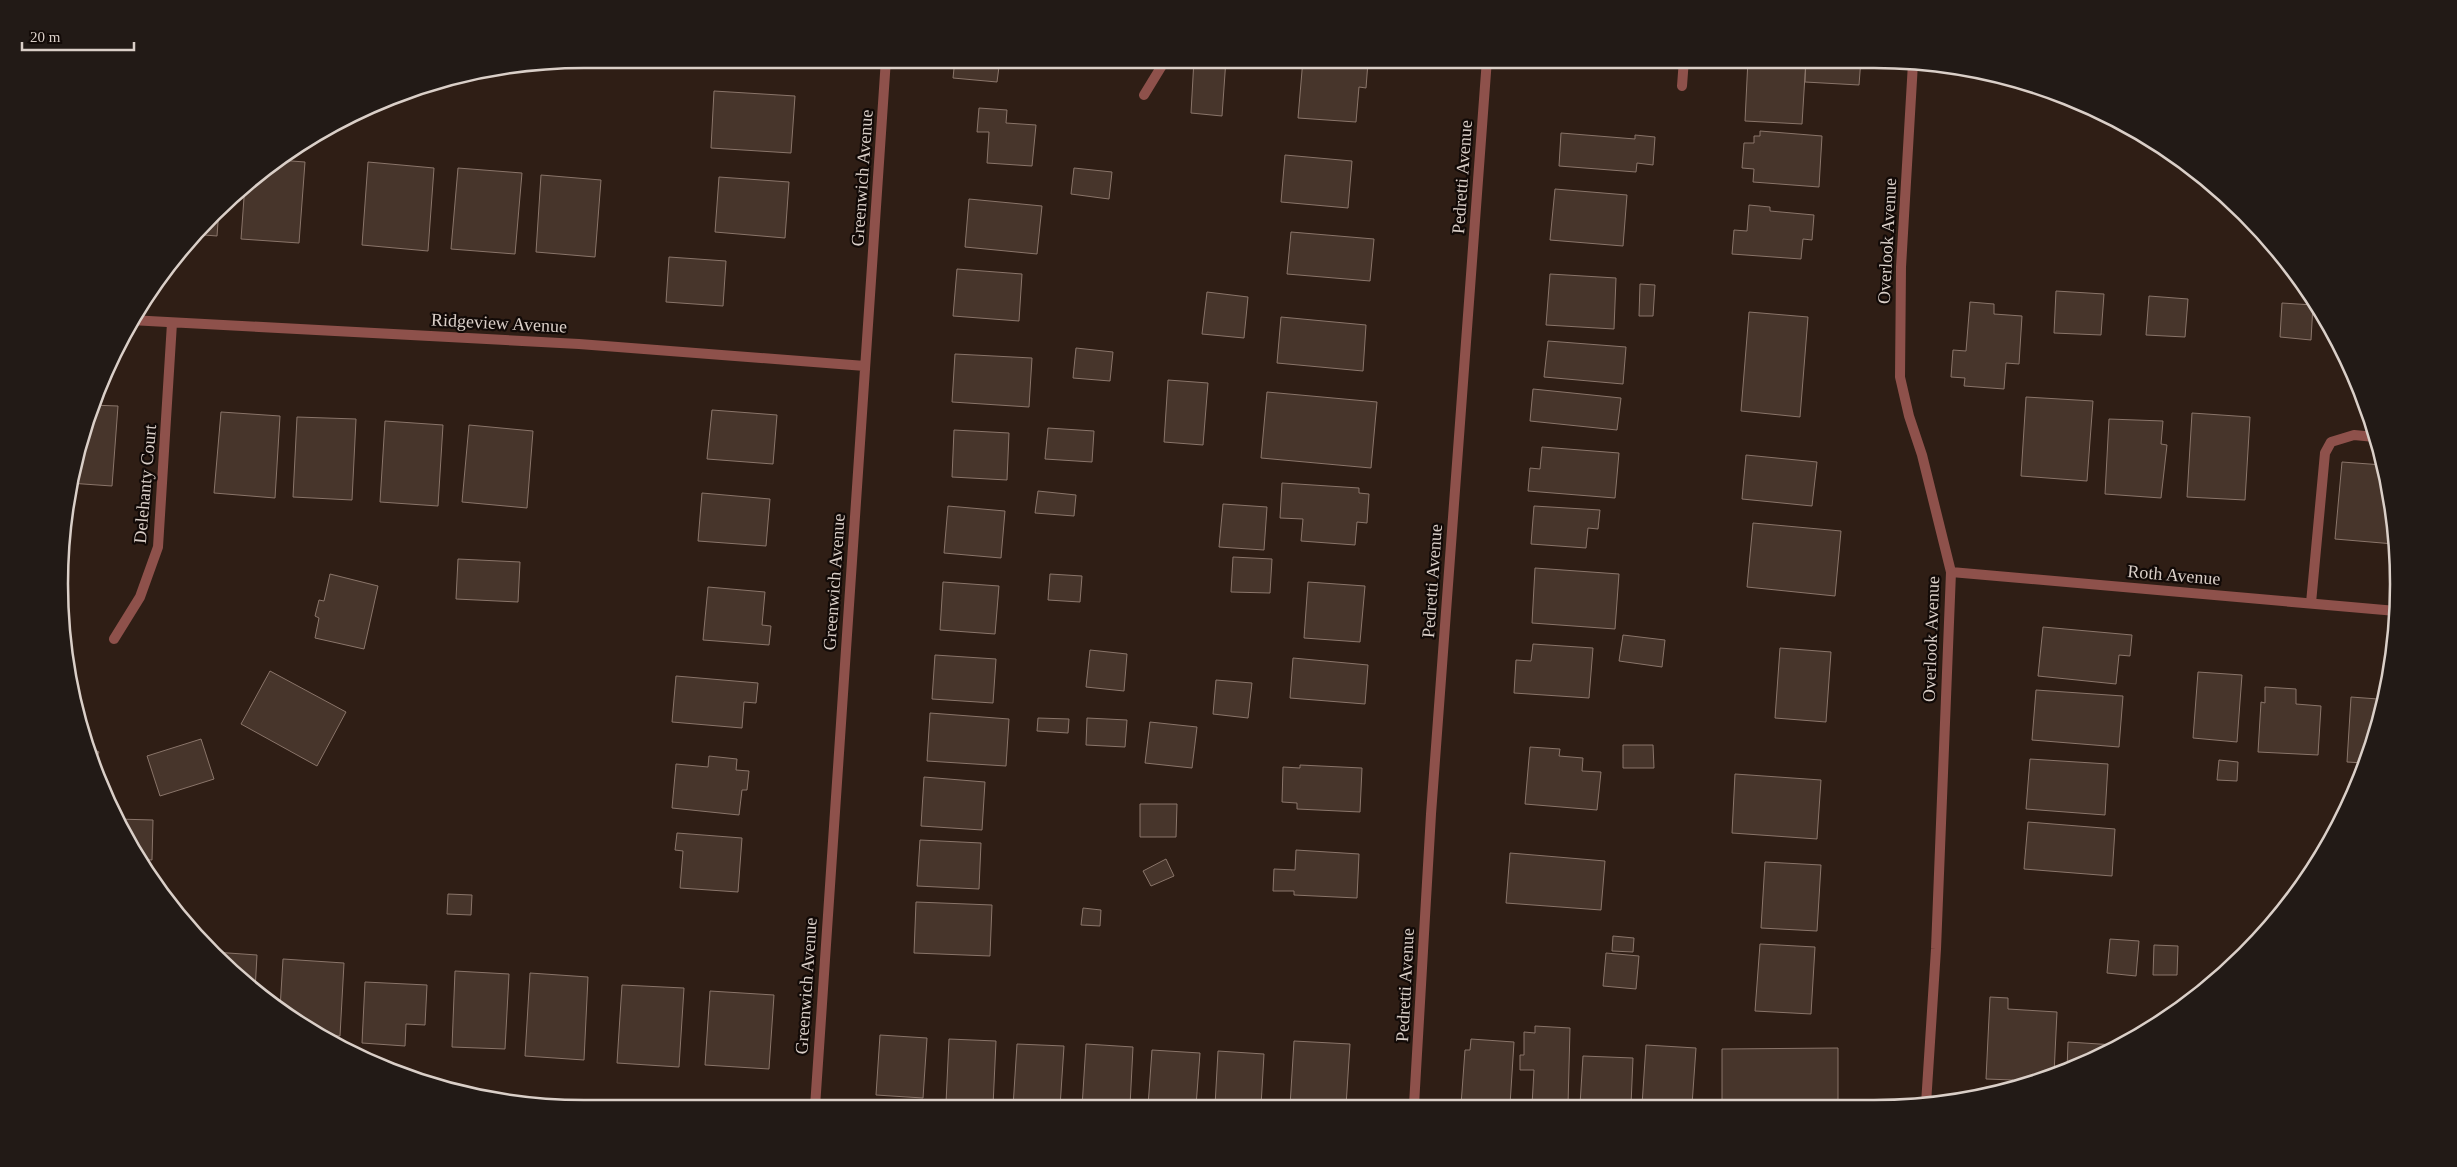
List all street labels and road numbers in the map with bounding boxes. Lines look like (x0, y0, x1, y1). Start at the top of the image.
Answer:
street label: Greenwich Avenue (847, 109, 877, 247)
street label: Pedretti Avenue (1448, 119, 1476, 235)
street label: Overlook Avenue (1874, 177, 1900, 305)
street label: Ridgeview Avenue (430, 309, 568, 337)
street label: Delehanty Court (130, 424, 160, 544)
street label: Greenwich Avenue (819, 513, 849, 651)
street label: Pedretti Avenue (1418, 523, 1446, 639)
street label: Roth Avenue (2127, 561, 2221, 589)
street label: Overlook Avenue (1919, 576, 1943, 702)
street label: Greenwich Avenue (791, 917, 821, 1055)
street label: Pedretti Avenue (1392, 927, 1418, 1043)

